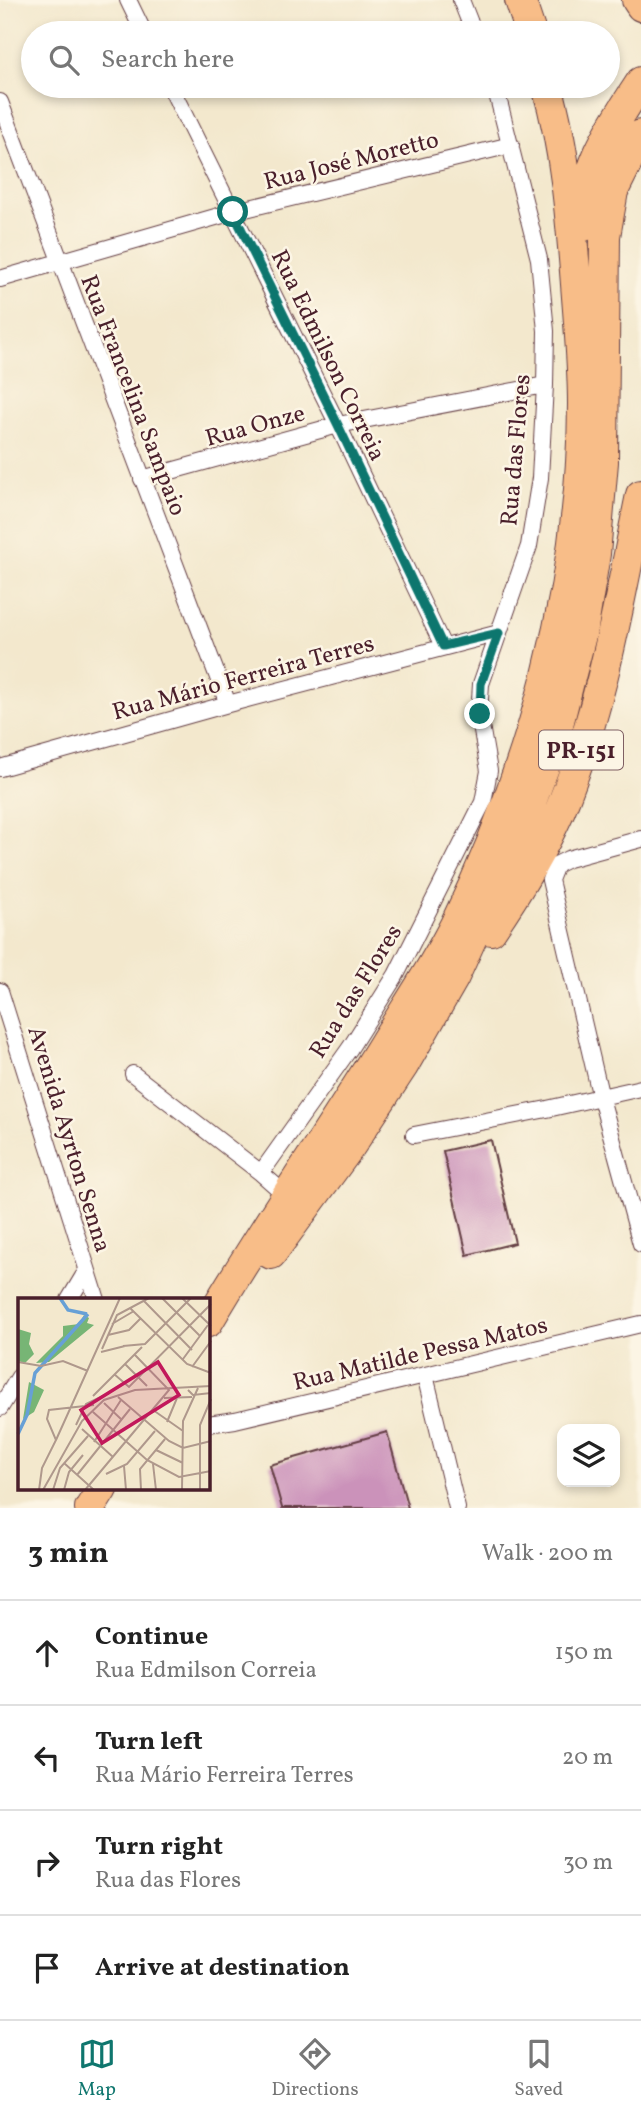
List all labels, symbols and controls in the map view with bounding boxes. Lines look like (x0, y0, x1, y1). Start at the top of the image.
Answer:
search box (21, 21, 620, 98)
icon: search (45, 41, 83, 79)
text: Search here (101, 42, 234, 78)
street label: Rua José Moretto (261, 124, 442, 200)
route start (217, 196, 248, 227)
street label: Rua Edmilson Correia (261, 244, 393, 467)
street label: Rua Francelina Sampaio (70, 270, 194, 521)
street label: Rua das Flores (493, 373, 541, 528)
street label: Rua Onze (202, 397, 309, 457)
street label: Rua Mário Ferreira Terres (109, 628, 378, 730)
route end (464, 698, 495, 729)
road number: PR-151 (539, 730, 623, 770)
street label: Rua das Flores (302, 918, 411, 1066)
street label: Avenida Ayrton Senna (17, 1022, 119, 1257)
inset map (18, 1298, 210, 1490)
street label: Rua Matilde Pessa Matos (290, 1309, 551, 1401)
map controls (557, 1424, 620, 1487)
button: layers (557, 1424, 620, 1487)
text: 3 min (28, 1533, 109, 1575)
text: Walk · 200 m (482, 1538, 613, 1570)
text: Continue (95, 1619, 208, 1655)
icon: ahead (28, 1634, 66, 1672)
text: 150 m (555, 1637, 613, 1669)
text: Rua Edmilson Correia (95, 1655, 317, 1687)
text: Turn left (95, 1724, 203, 1760)
icon: left (28, 1739, 66, 1777)
text: 20 m (562, 1742, 613, 1774)
text: Rua Mário Ferreira Terres (95, 1760, 354, 1792)
text: Turn right (95, 1829, 223, 1865)
icon: right (28, 1844, 66, 1882)
text: 30 m (563, 1847, 613, 1879)
text: Rua das Flores (95, 1865, 241, 1897)
icon: arrive (28, 1949, 66, 1987)
text: Arrive at destination (95, 1950, 350, 1986)
tab: Map (78, 2035, 116, 2103)
tab: Directions (272, 2035, 359, 2103)
tab: Saved (514, 2035, 563, 2103)

